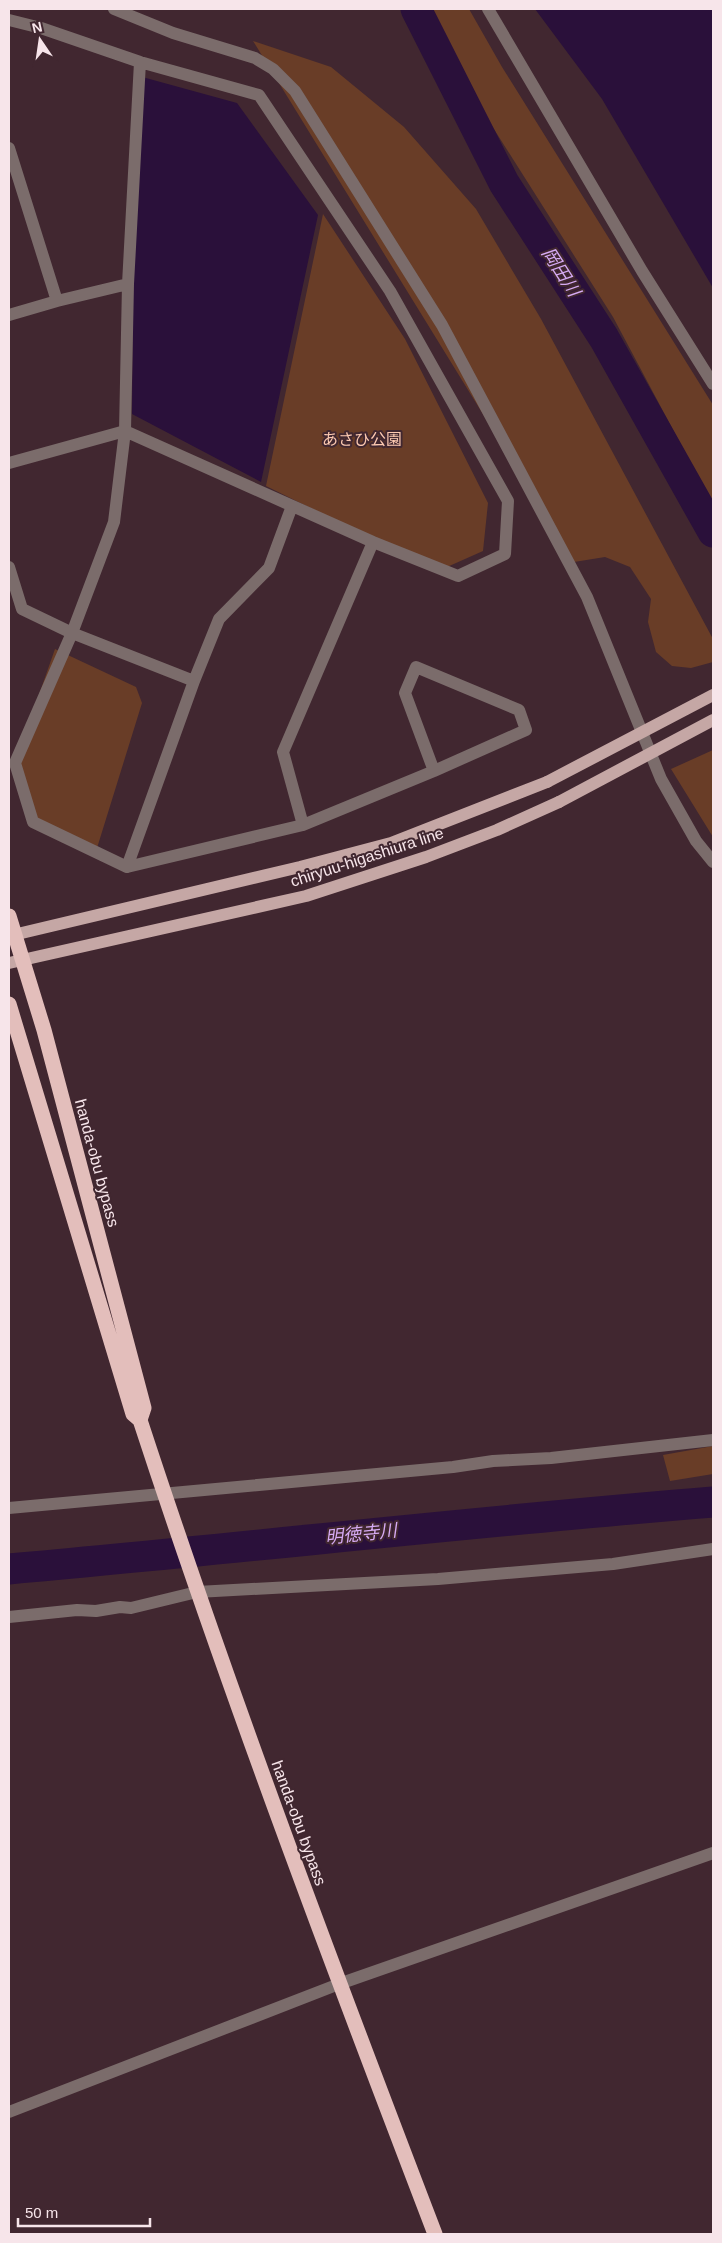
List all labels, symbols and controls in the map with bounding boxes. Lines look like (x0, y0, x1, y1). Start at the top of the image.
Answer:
north arrow (15, 15, 65, 65)
text: N (30, 18, 44, 36)
water label: 岡田川 (538, 244, 585, 302)
park label: あさひ公園 (322, 431, 402, 448)
street label: chiryuu-higashiura line (288, 824, 446, 890)
street label: handa-obu bypass (72, 1097, 122, 1229)
water label: 明徳寺川 (324, 1520, 400, 1548)
street label: handa-obu bypass (268, 1758, 330, 1888)
scale bar (18, 2196, 150, 2228)
text: 50 m (25, 2204, 58, 2221)

